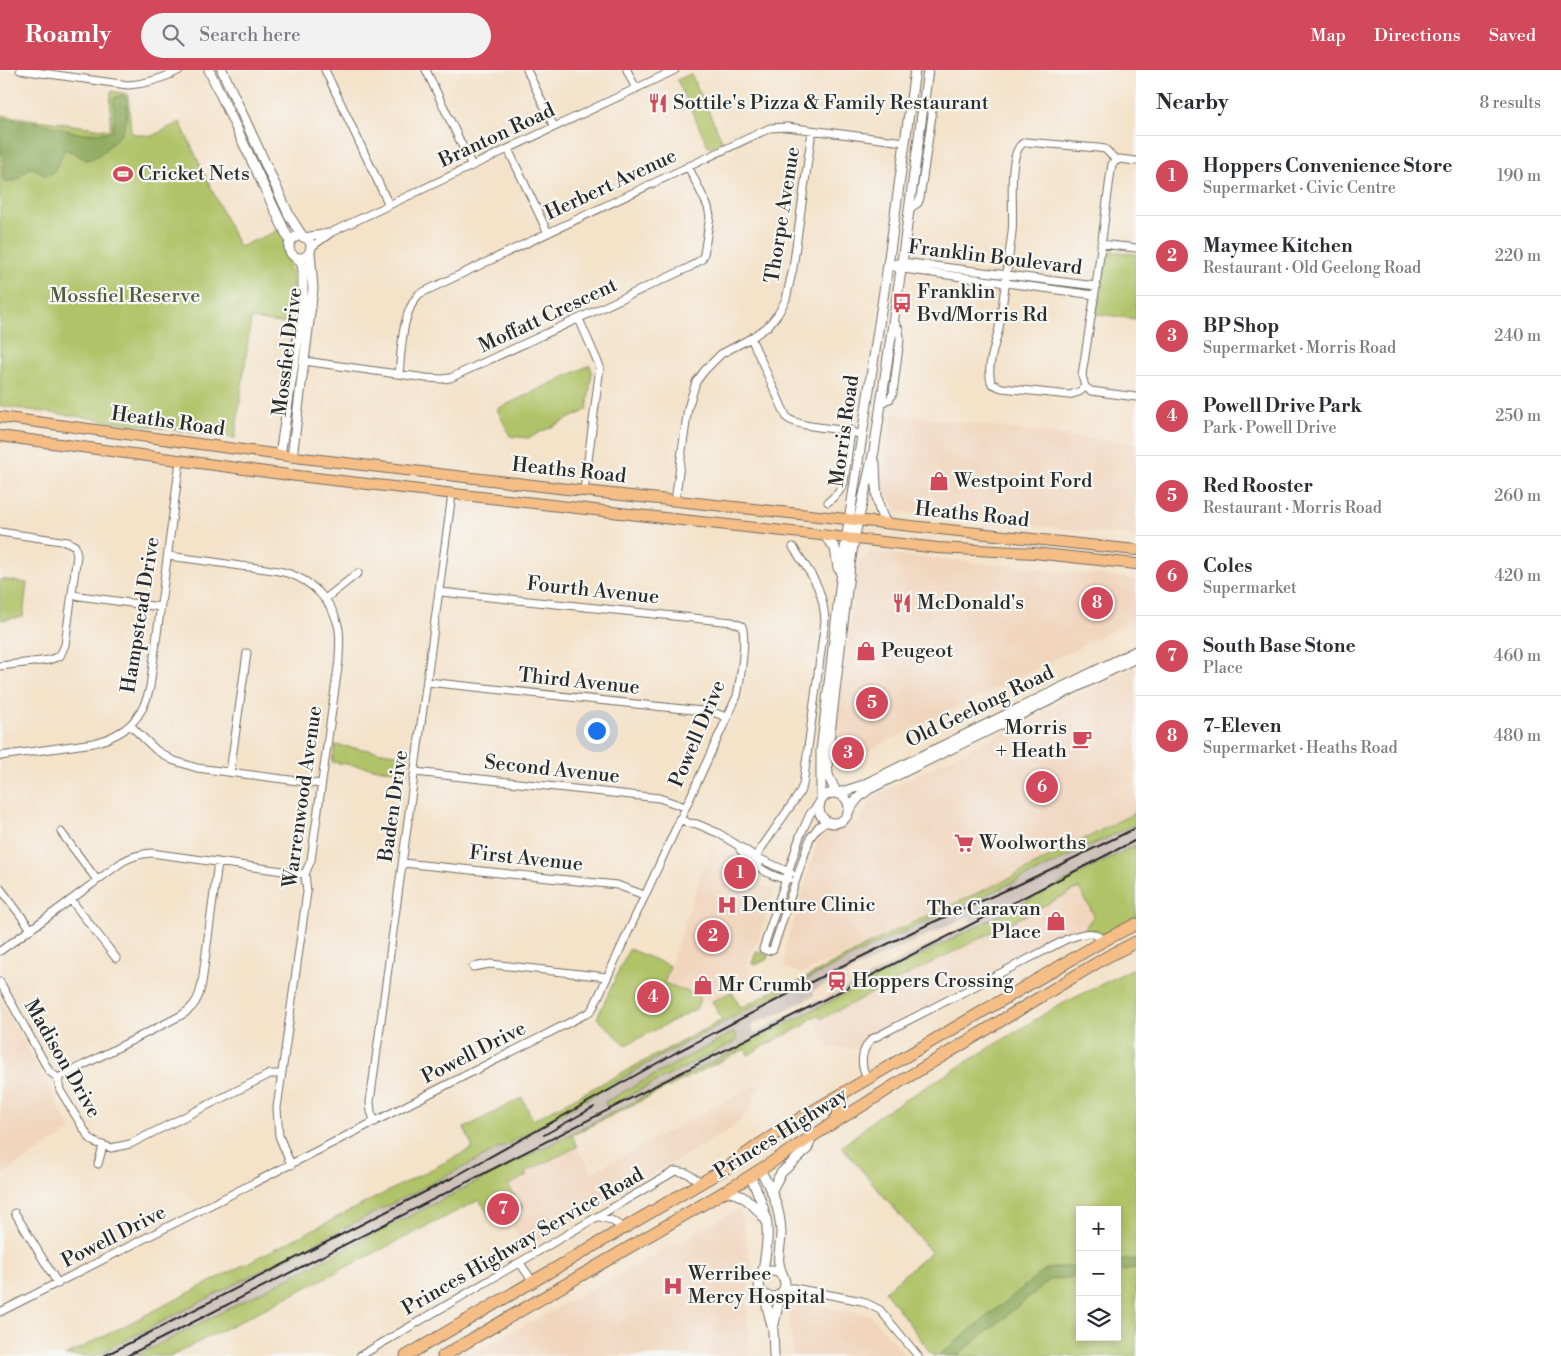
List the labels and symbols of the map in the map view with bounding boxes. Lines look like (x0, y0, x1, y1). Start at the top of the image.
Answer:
place label: Sottile's Pizza & Family Restaurant (673, 91, 989, 116)
restaurant icon: Sottile's Pizza & Family Restaurant (647, 92, 669, 114)
street label: Branton Road (434, 98, 560, 174)
street label: Herbert Avenue (541, 144, 681, 226)
street label: Thorpe Avenue (760, 145, 806, 285)
place label: Cricket Nets (138, 162, 250, 187)
sports icon: Cricket Nets (112, 163, 134, 185)
street label: Franklin Boulevard (907, 235, 1084, 281)
street label: Moffatt Crescent (475, 273, 621, 359)
place label: Franklin Bvd/Morris Rd (916, 280, 1048, 328)
park label: Mossfiel Reserve (50, 284, 200, 309)
street label: Mossfiel Drive (268, 286, 308, 418)
bus stop icon: Franklin Bvd/Morris Rd (891, 292, 913, 314)
street label: Morris Road (825, 373, 865, 489)
street label: Heaths Road (109, 402, 227, 442)
street label: Heaths Road (511, 453, 628, 489)
place label: Westpoint Ford (953, 469, 1093, 494)
shop icon: Westpoint Ford (928, 470, 950, 492)
street label: Heaths Road (914, 497, 1031, 533)
street label: Hampstead Drive (116, 535, 166, 695)
street label: Fourth Avenue (526, 572, 660, 610)
pin: 8 (1081, 584, 1113, 622)
place label: McDonald's (917, 591, 1024, 616)
restaurant icon: McDonald's (891, 592, 913, 614)
place label: Peugeot (881, 639, 953, 664)
shop icon: Peugeot (855, 640, 877, 662)
street label: Old Geelong Road (902, 660, 1059, 754)
street label: Third Avenue (517, 663, 641, 701)
street label: Powell Drive (664, 677, 732, 791)
pin: 5 (856, 684, 888, 722)
street label: Warrenwood Avenue (278, 704, 328, 891)
place label: Morris + Heath (996, 716, 1067, 764)
your location (584, 718, 610, 744)
cafe icon: Morris + Heath (1071, 728, 1093, 750)
pin: 3 (832, 734, 864, 772)
street label: Baden Drive (374, 749, 414, 864)
street label: Second Avenue (483, 750, 621, 790)
pin: 6 (1026, 768, 1058, 806)
place label: Woolworths (978, 831, 1086, 856)
supermarket icon: Woolworths (953, 832, 975, 854)
street label: First Avenue (468, 841, 584, 877)
pin: 1 (724, 854, 756, 892)
place label: Denture Clinic (742, 893, 876, 918)
hospital icon: Denture Clinic (716, 894, 738, 916)
place label: The Caravan Place (927, 897, 1041, 945)
shop icon: The Caravan Place (1045, 910, 1067, 932)
pin: 2 (697, 917, 729, 955)
place label: Hoppers Crossing (852, 969, 1014, 994)
station icon: Hoppers Crossing (826, 970, 848, 992)
place label: Mr Crumb (718, 973, 812, 998)
shop icon: Mr Crumb (692, 974, 714, 996)
pin: 4 (637, 978, 669, 1016)
street label: Madison Drive (18, 995, 106, 1123)
street label: Powell Drive (418, 1016, 530, 1090)
street label: Princes Highway (710, 1083, 853, 1185)
street label: Princes Highway Service Road (398, 1162, 649, 1322)
pin: 7 (487, 1190, 519, 1228)
street label: Powell Drive (58, 1200, 170, 1274)
place label: Werribee Mercy Hospital (687, 1262, 826, 1310)
hospital icon: Werribee Mercy Hospital (662, 1275, 684, 1297)

